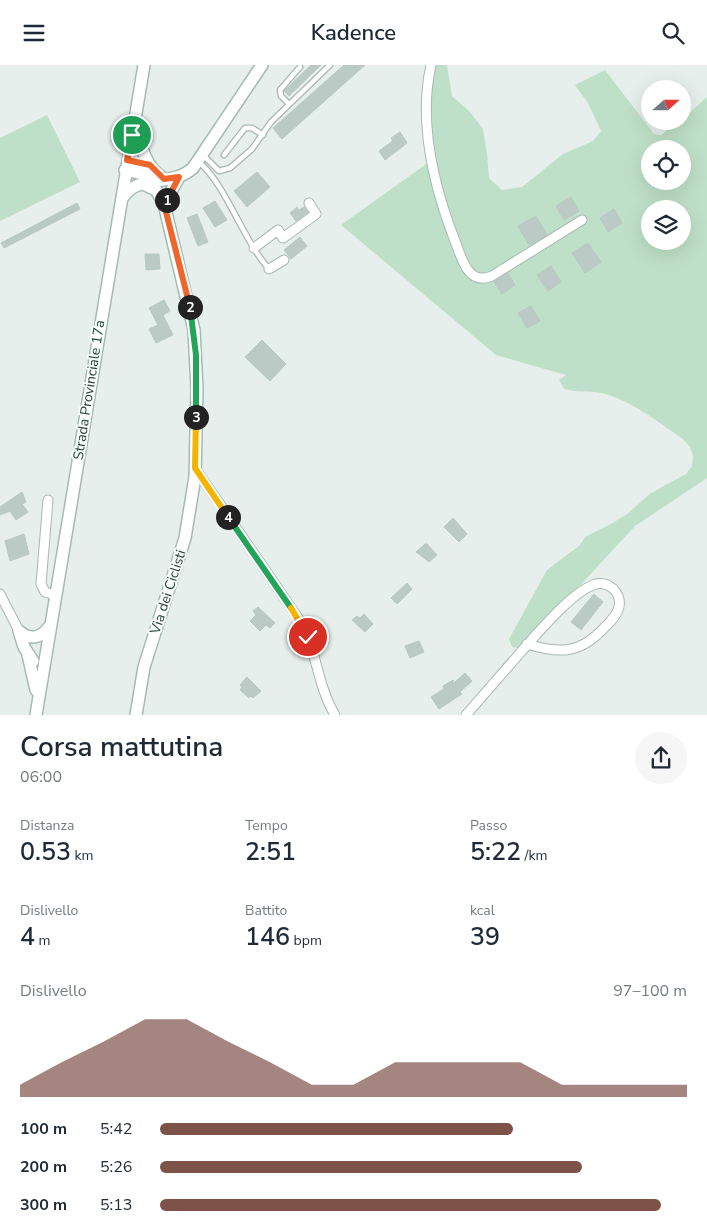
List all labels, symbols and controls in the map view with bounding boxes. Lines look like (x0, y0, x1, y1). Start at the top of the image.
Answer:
text: Kadence (311, 18, 396, 48)
icon: menu (20, 19, 48, 47)
icon: search (659, 19, 687, 47)
north arrow (641, 80, 691, 130)
map controls (641, 80, 691, 250)
pin (111, 114, 153, 156)
icon: arrive (118, 121, 146, 149)
button: locate (641, 140, 691, 190)
pin: 1 (154, 187, 180, 213)
text: 1 (163, 191, 172, 210)
button: layers (641, 200, 691, 250)
pin: 2 (178, 295, 202, 319)
text: 2 (186, 298, 195, 317)
street label: Strada Provinciale 17a (69, 319, 109, 461)
pin: 3 (184, 405, 208, 429)
text: 3 (192, 408, 201, 427)
pin: 4 (216, 505, 240, 529)
text: 4 (224, 508, 233, 527)
street label: Via dei Ciclisti (145, 547, 191, 638)
pin (287, 616, 329, 658)
icon: check (294, 623, 322, 651)
text: Corsa mattutina (20, 728, 223, 766)
button: share (635, 732, 687, 784)
text: 06:00 (20, 766, 62, 788)
text: Distanza (20, 816, 74, 835)
text: Tempo (245, 816, 288, 835)
text: Passo (470, 816, 507, 835)
text: 0.53 (20, 835, 71, 869)
text: 2:51 (245, 835, 296, 869)
text: 5:22 (470, 835, 521, 869)
text: km (71, 846, 94, 865)
text: /km (521, 846, 547, 865)
text: Dislivello (20, 901, 78, 920)
text: Battito (245, 901, 287, 920)
text: kcal (470, 901, 495, 920)
text: 4 (20, 920, 35, 954)
text: 146 (245, 920, 290, 954)
text: 39 (470, 920, 500, 954)
text: m (35, 931, 51, 950)
text: bpm (290, 931, 322, 950)
text: Dislivello (20, 980, 87, 1002)
text: 97–100 m (613, 980, 687, 1002)
text: 100 m (20, 1118, 67, 1140)
text: 5:42 (100, 1118, 132, 1140)
text: 200 m (20, 1156, 67, 1178)
text: 5:26 (100, 1156, 132, 1178)
text: 300 m (20, 1194, 67, 1216)
text: 5:13 (100, 1194, 132, 1216)

